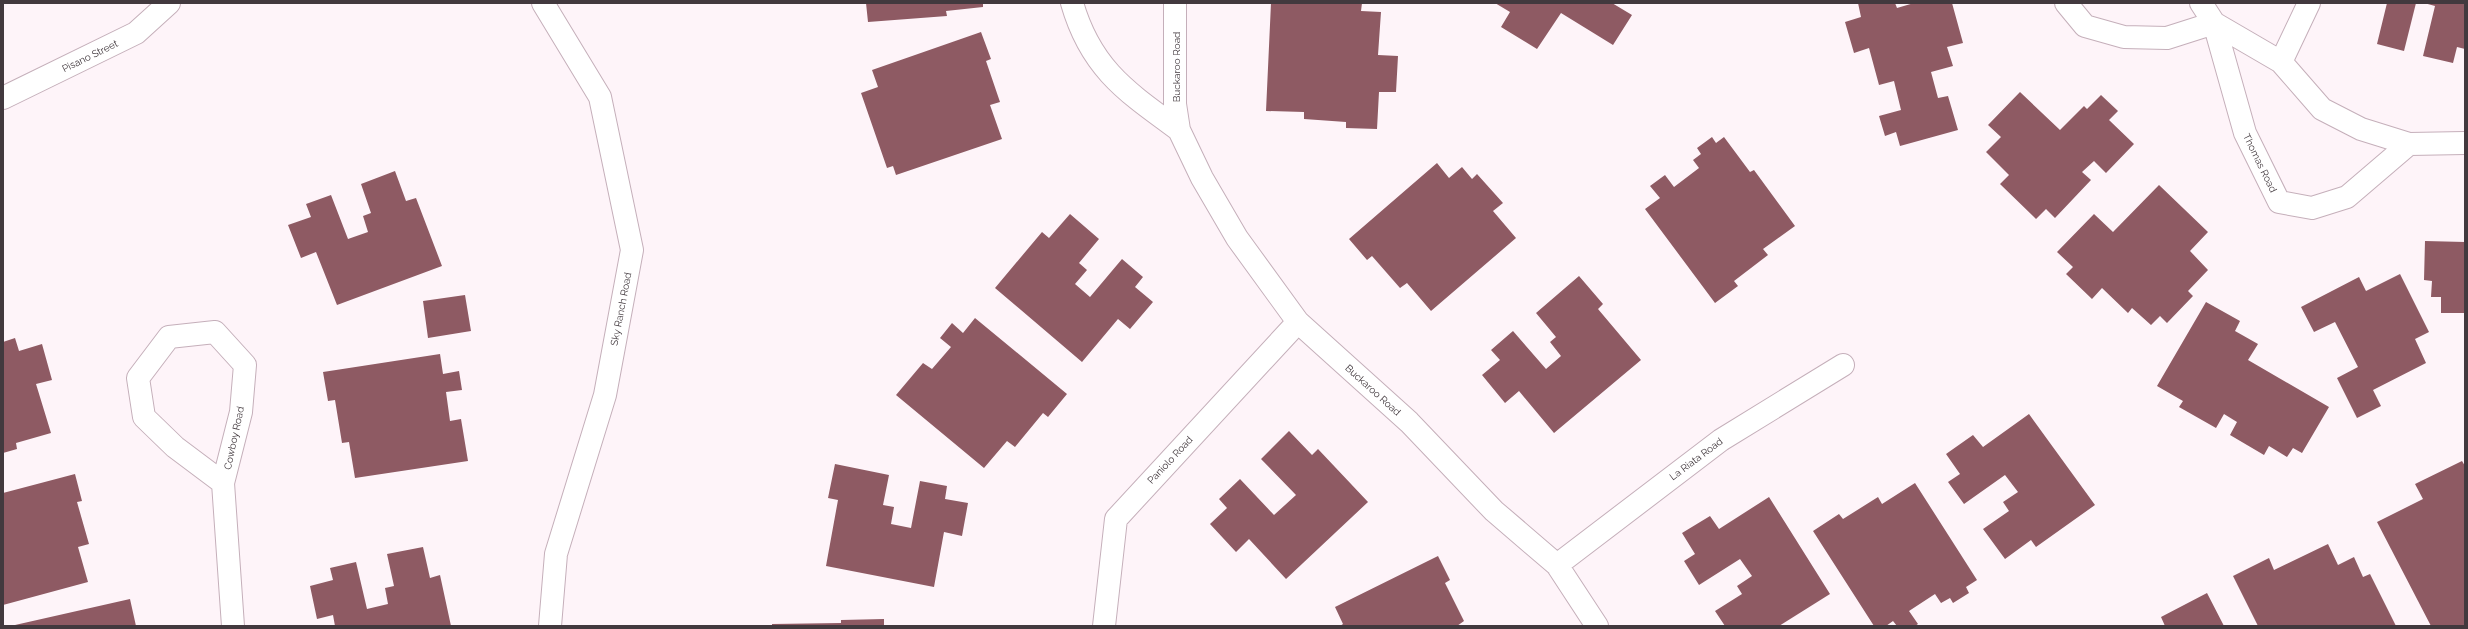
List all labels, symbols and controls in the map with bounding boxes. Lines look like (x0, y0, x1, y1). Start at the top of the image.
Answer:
street label: Buckaroo Road (1171, 32, 1182, 102)
street label: Pisano Street (60, 37, 120, 74)
street label: Thomas Road (2241, 132, 2279, 194)
street label: Sky Ranch Road (608, 271, 634, 347)
street label: Buckaroo Road (1343, 362, 1403, 418)
street label: Cowboy Road (222, 405, 246, 471)
street label: Paniolo Road (1145, 434, 1195, 486)
street label: La Riata Road (1667, 436, 1725, 482)

